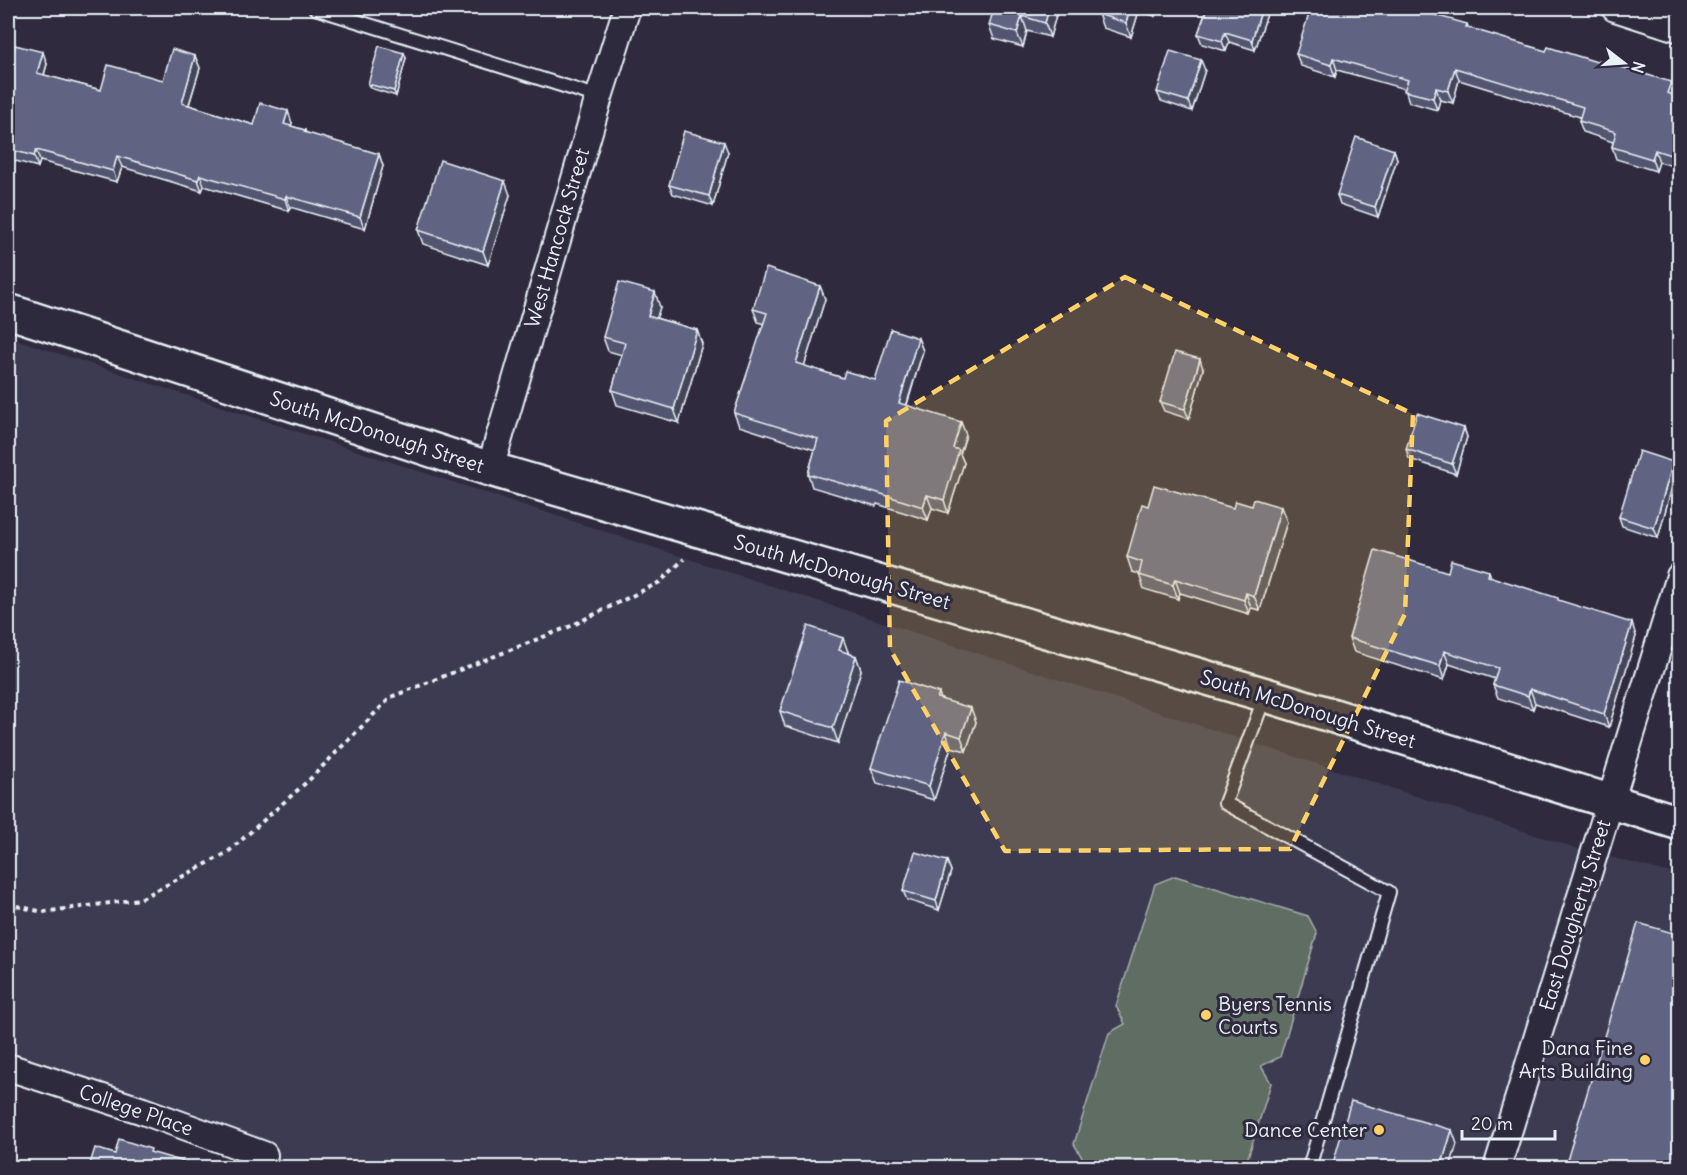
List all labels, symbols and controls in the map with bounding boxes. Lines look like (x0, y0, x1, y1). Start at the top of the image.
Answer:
north arrow (1594, 33, 1654, 93)
text: N (1627, 59, 1650, 76)
street label: West Hancock Street (519, 145, 594, 331)
street label: South McDonough Street (267, 385, 488, 478)
street label: South McDonough Street (731, 529, 953, 614)
street label: South McDonough Street (1197, 664, 1419, 753)
street label: East Dougherty Street (1534, 816, 1616, 1013)
place label: Byers Tennis Courts (1218, 991, 1332, 1039)
marker: Byers Tennis Courts (1199, 1008, 1213, 1022)
place label: Dana Fine Arts Building (1519, 1035, 1633, 1083)
marker: Dana Fine Arts Building (1638, 1053, 1652, 1067)
street label: College Place (76, 1078, 197, 1141)
scale bar (1462, 1103, 1555, 1141)
text: 20 m (1471, 1112, 1513, 1135)
place label: Dance Center (1244, 1117, 1367, 1142)
marker: Dance Center (1372, 1123, 1386, 1137)

